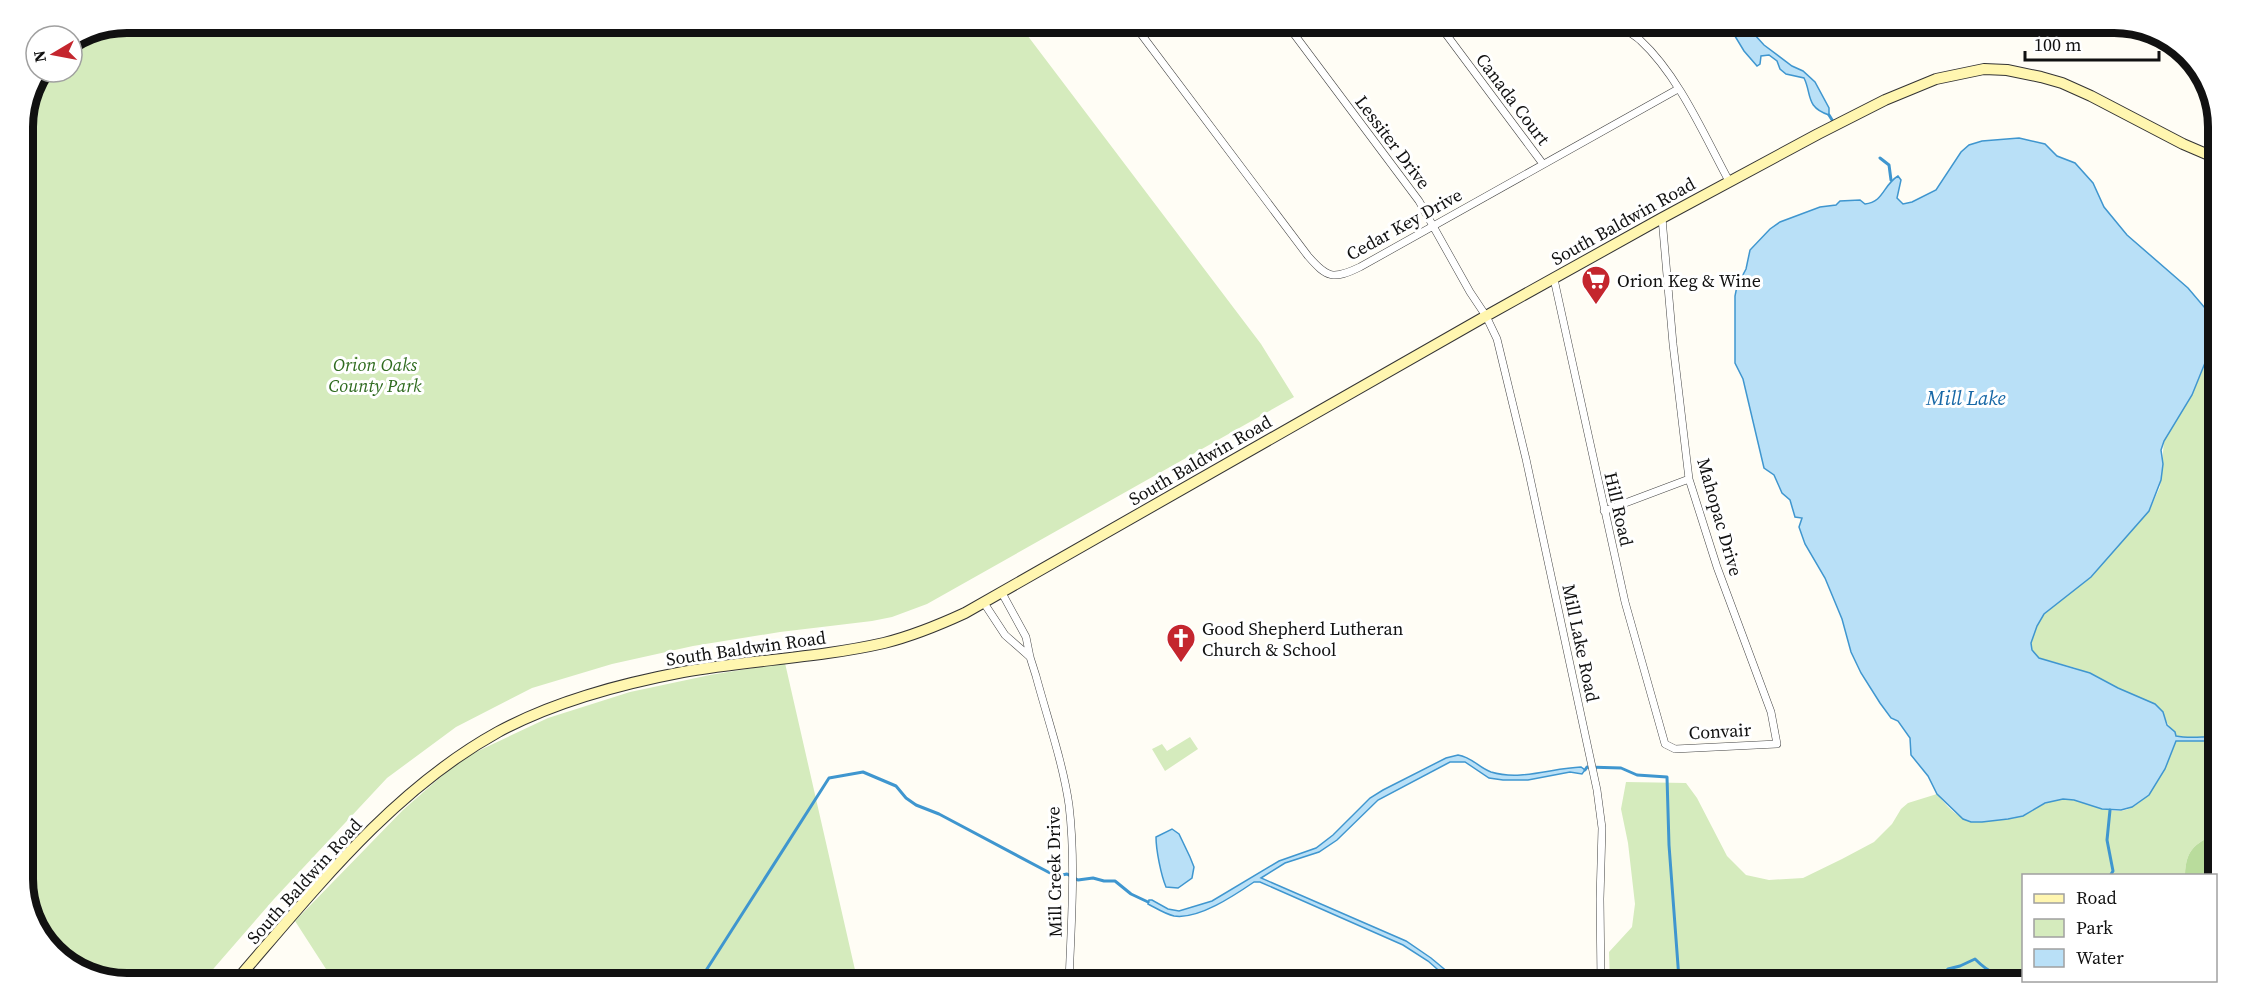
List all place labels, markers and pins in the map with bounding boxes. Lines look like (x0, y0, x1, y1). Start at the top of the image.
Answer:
supermarket icon: Orion Keg & Wine (1580, 264, 1612, 306)
place label: Orion Keg & Wine (1617, 268, 1761, 293)
place label: Good Shepherd Lutheran Church & School (1202, 616, 1404, 662)
church icon: Good Shepherd Lutheran Church & School (1165, 622, 1197, 664)

